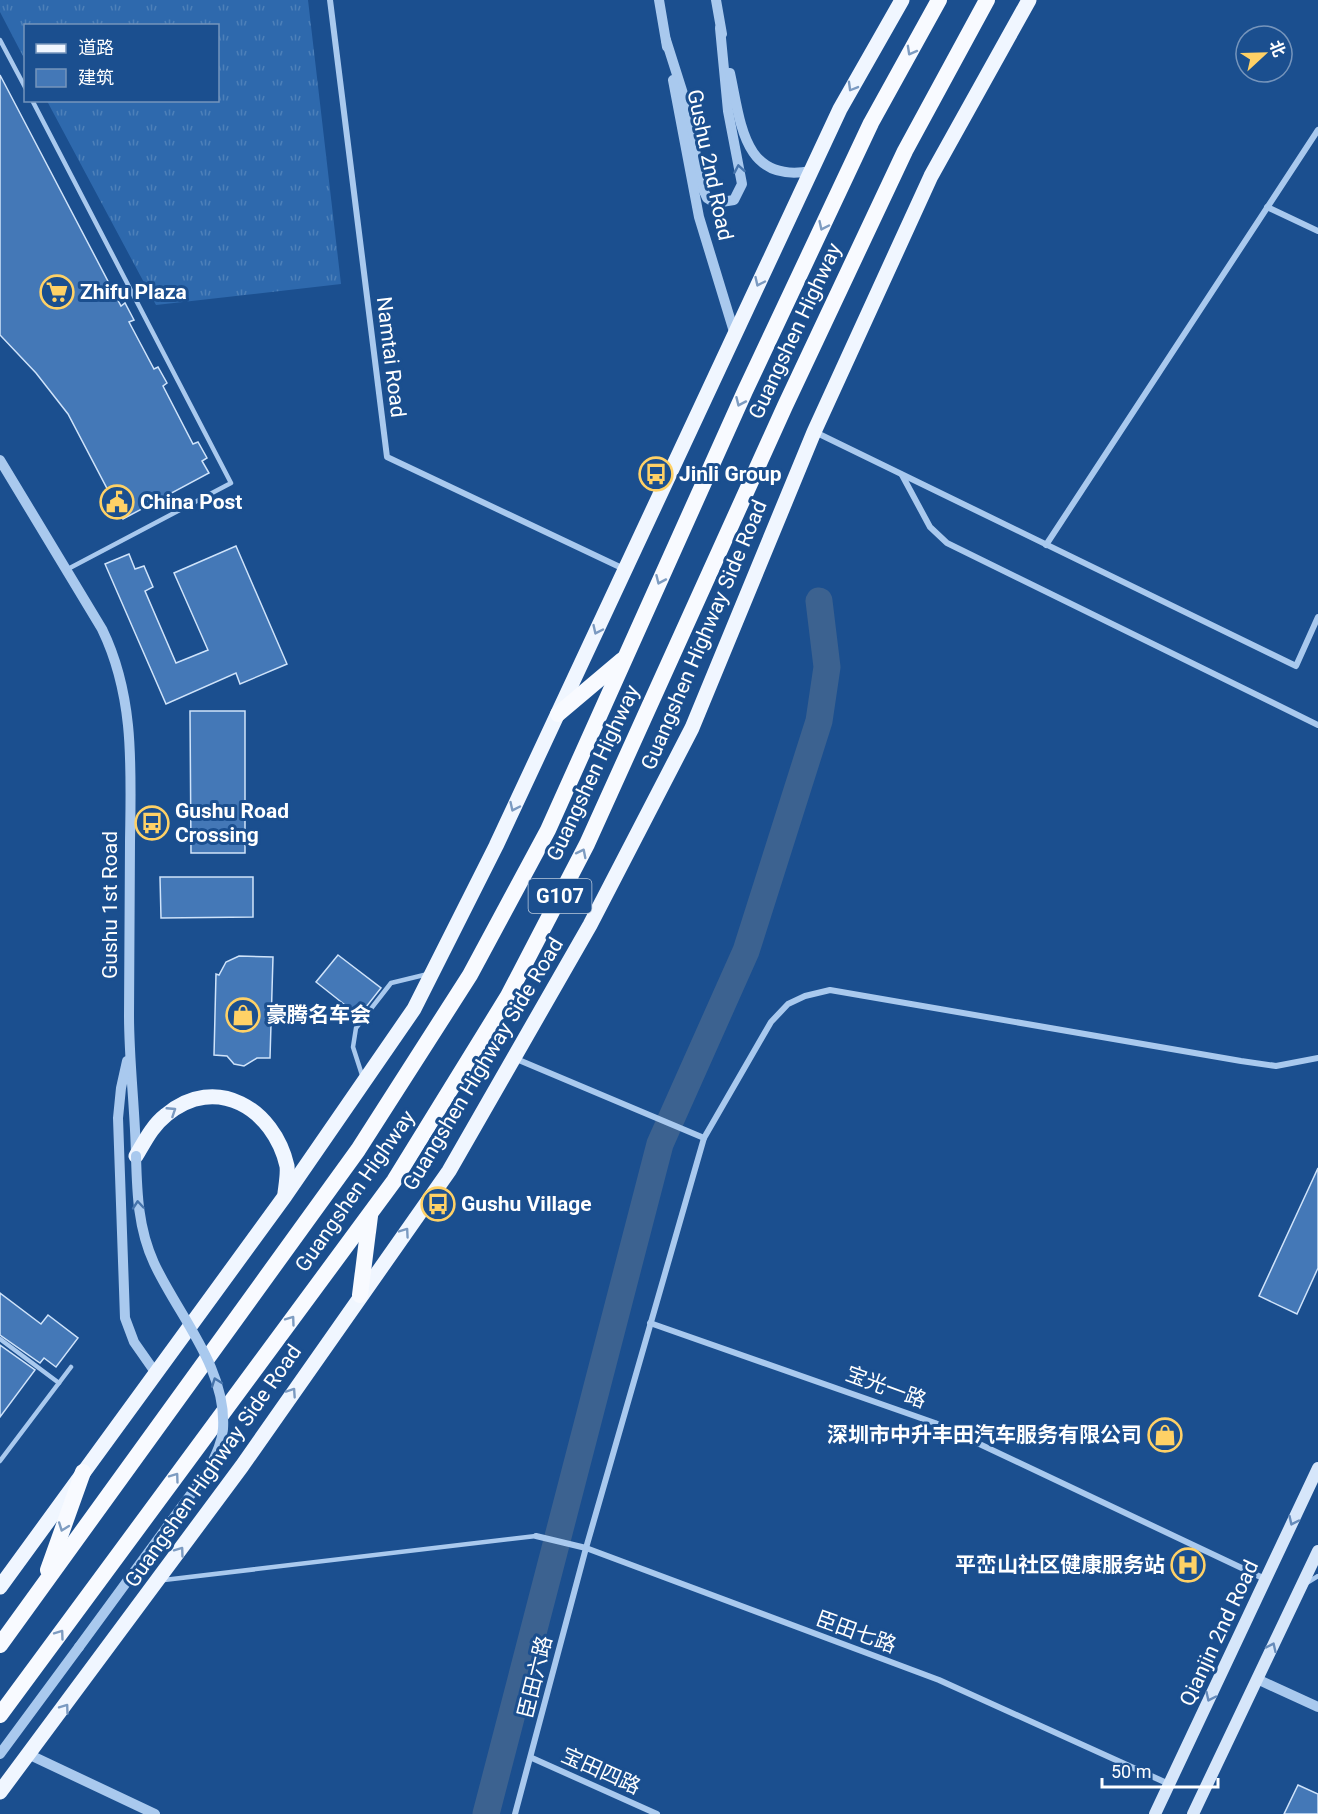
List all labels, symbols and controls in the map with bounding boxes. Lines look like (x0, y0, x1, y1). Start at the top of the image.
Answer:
legend (24, 24, 219, 102)
north arrow (1234, 24, 1294, 84)
text: 道路 (78, 37, 114, 58)
text: 北 (1266, 38, 1289, 60)
one-way arrow (907, 45, 918, 56)
text: 建筑 (78, 67, 114, 88)
one-way arrow (848, 81, 859, 91)
street label: Gushu 2nd Road (682, 87, 738, 243)
one-way arrow (733, 164, 746, 174)
one-way arrow (819, 219, 831, 230)
street label: Guangshen Highway (744, 239, 846, 423)
supermarket icon: Zhifu Plaza (39, 274, 75, 310)
one-way arrow (755, 276, 767, 287)
place label: Zhifu Plaza (80, 280, 187, 304)
street label: Namtai Road (372, 295, 410, 419)
one-way arrow (736, 396, 748, 407)
bus stop icon: Jinli Group (638, 456, 674, 492)
place label: Jinli Group (679, 462, 782, 486)
public building icon: China Post (99, 484, 135, 520)
place label: China Post (140, 490, 242, 514)
street label: Guangshen Highway Side Road (636, 497, 772, 773)
one-way arrow (655, 573, 667, 584)
one-way arrow (592, 624, 604, 635)
street label: Guangshen Highway (542, 681, 644, 865)
place label: Gushu Road Crossing (175, 799, 289, 847)
one-way arrow (510, 800, 522, 811)
bus stop icon: Gushu Road Crossing (134, 805, 170, 841)
street label: Gushu 1st Road (98, 831, 122, 979)
one-way arrow (575, 848, 586, 859)
road number: G107 (528, 879, 592, 913)
street label: Guangshen Highway Side Road (398, 933, 568, 1195)
shop icon: 豪腾名车会 (225, 997, 261, 1033)
place label: 豪腾名车会 (266, 1003, 371, 1027)
street label: Guangshen Highway (290, 1106, 420, 1276)
one-way arrow (166, 1107, 177, 1118)
bus stop icon: Gushu Village (420, 1186, 456, 1222)
place label: Gushu Village (461, 1192, 592, 1216)
one-way arrow (132, 1201, 145, 1210)
one-way arrow (398, 1228, 409, 1239)
one-way arrow (284, 1316, 295, 1327)
street label: Guangshen Highway Side Road (120, 1340, 306, 1592)
street label: 宝光一路 (842, 1361, 930, 1413)
one-way arrow (210, 1378, 223, 1388)
one-way arrow (285, 1387, 296, 1398)
shop icon: 深圳市中升丰田汽车服务有限公司 (1147, 1417, 1183, 1453)
place label: 深圳市中升丰田汽车服务有限公司 (827, 1423, 1142, 1447)
one-way arrow (168, 1473, 179, 1484)
one-way arrow (1289, 1514, 1301, 1525)
one-way arrow (58, 1521, 70, 1532)
one-way arrow (173, 1547, 184, 1558)
hospital icon: 平峦山社区健康服务站 (1170, 1547, 1206, 1583)
place label: 平峦山社区健康服务站 (955, 1553, 1165, 1577)
street label: Qianjin 2nd Road (1175, 1556, 1263, 1710)
street label: 臣田七路 (812, 1606, 900, 1658)
one-way arrow (52, 1630, 63, 1641)
street label: 臣田六路 (513, 1633, 557, 1721)
one-way arrow (1265, 1643, 1277, 1654)
one-way arrow (1206, 1691, 1218, 1702)
one-way arrow (57, 1704, 68, 1715)
street label: 宝田四路 (558, 1743, 644, 1799)
scale bar (1102, 1751, 1218, 1789)
text: 50 m (1111, 1761, 1151, 1782)

